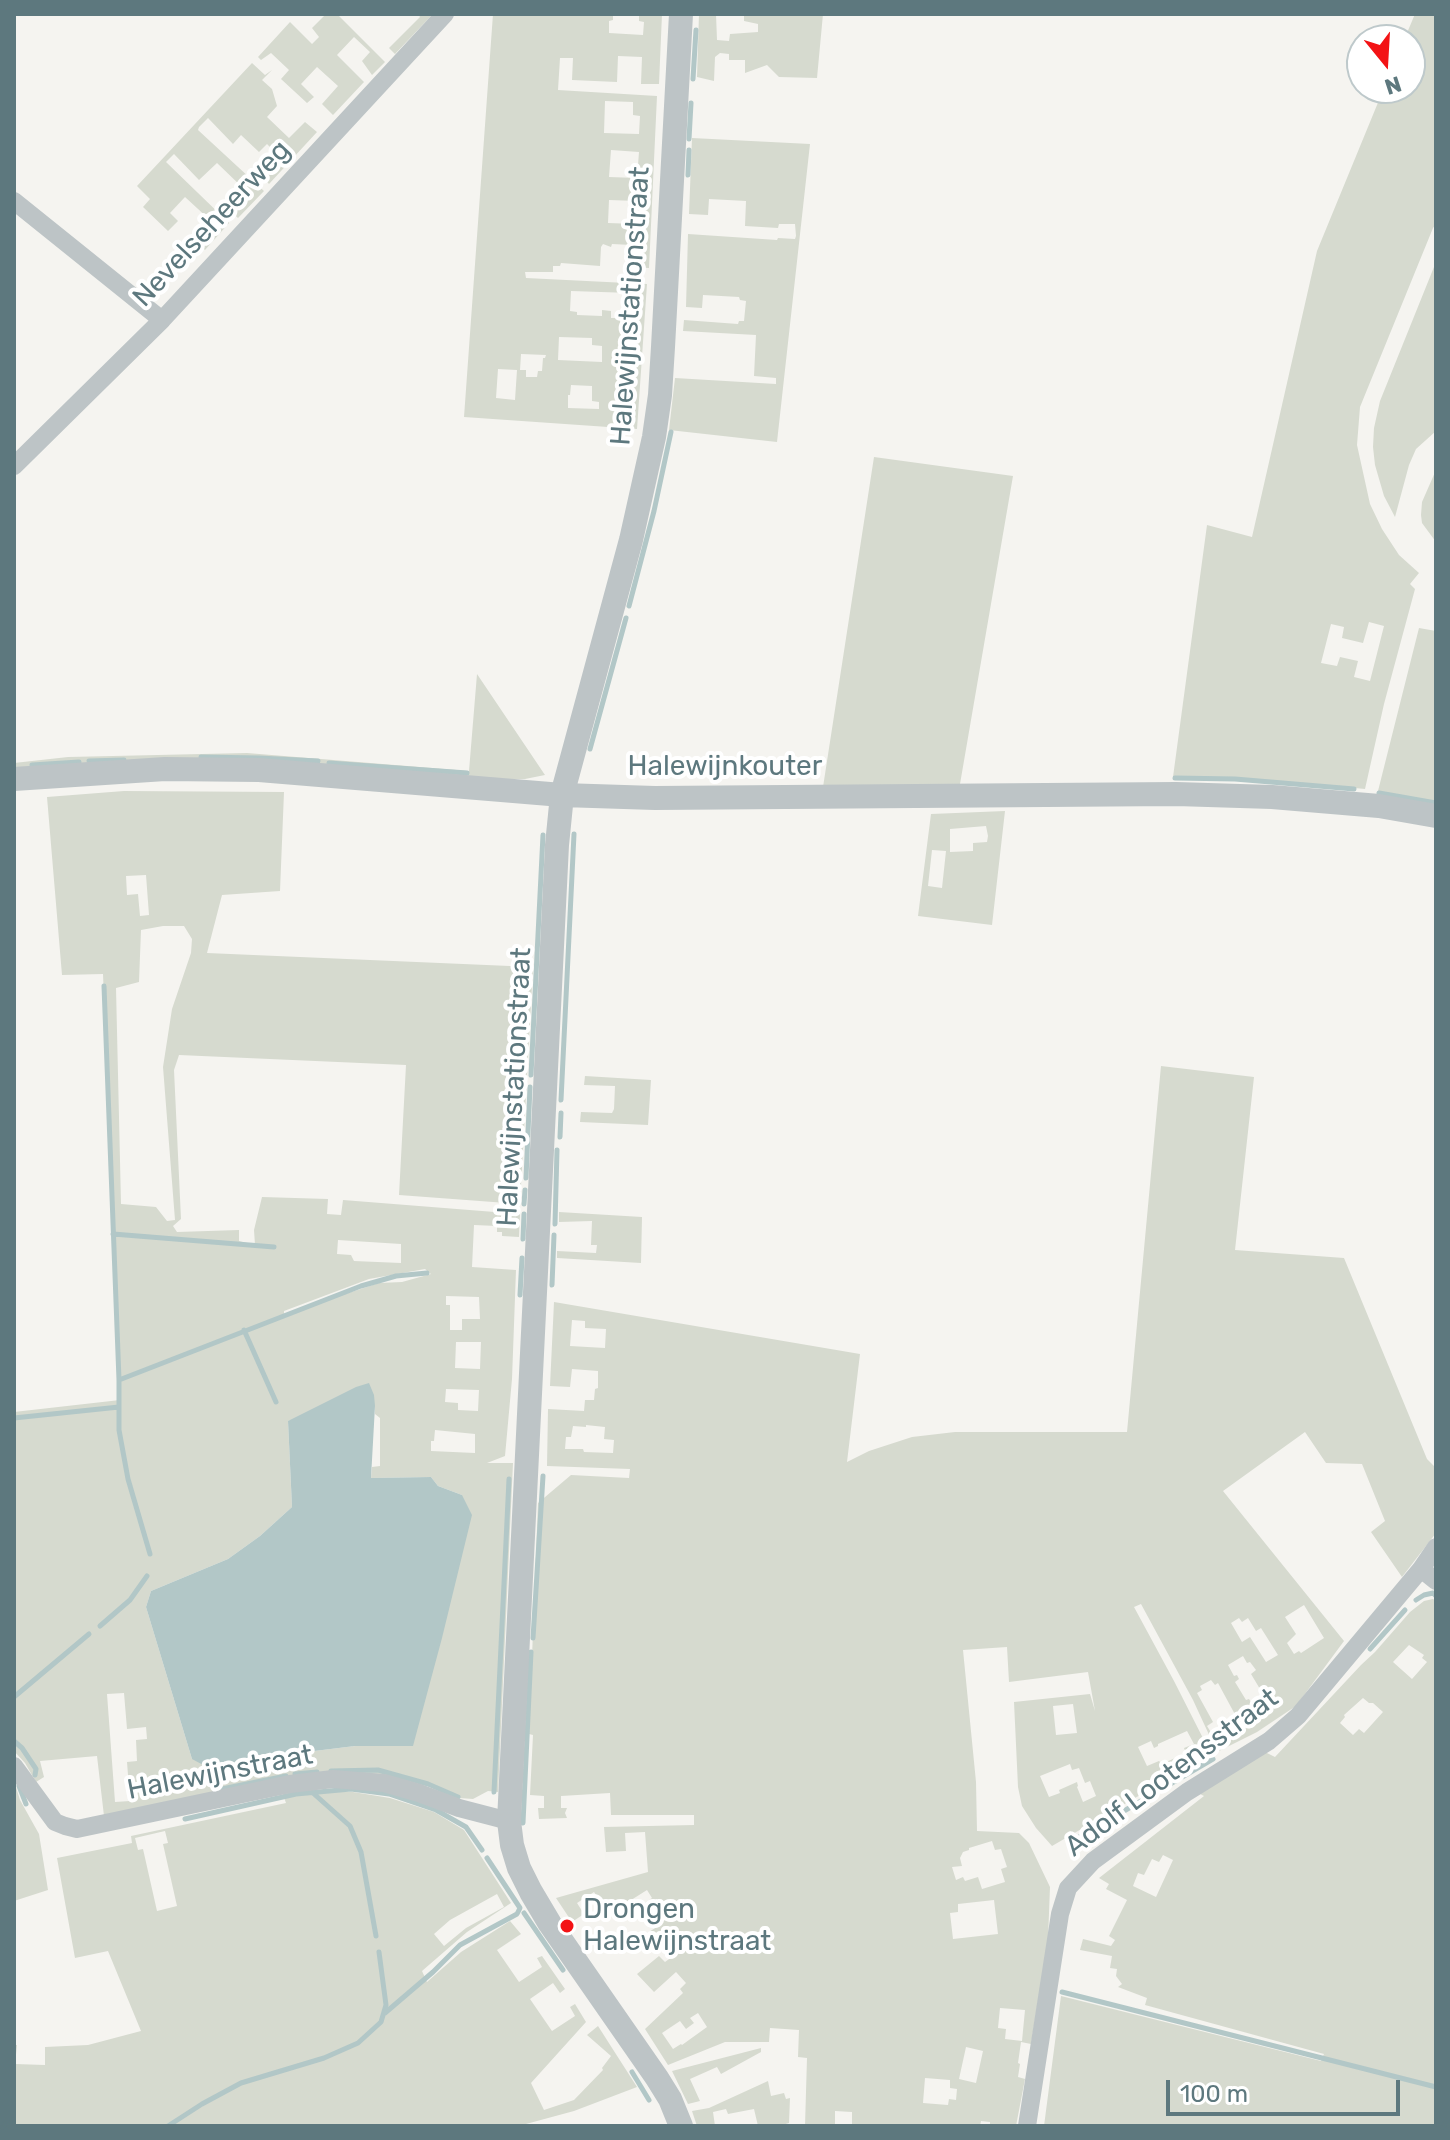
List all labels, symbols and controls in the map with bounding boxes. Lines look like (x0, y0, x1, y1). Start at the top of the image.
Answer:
north arrow (1346, 24, 1426, 104)
text: N (1381, 70, 1405, 101)
street label: Nevelseheerweg (126, 134, 298, 314)
street label: Halewijnstationstraat (604, 165, 658, 447)
street label: Halewijnkouter (628, 750, 822, 784)
street label: Halewijnstationstraat (491, 947, 539, 1227)
street label: Adolf Lootensstraat (1059, 1682, 1285, 1864)
street label: Halewijnstraat (124, 1739, 316, 1807)
place label: Drongen Halewijnstraat (583, 1893, 771, 1959)
marker: Drongen Halewijnstraat (558, 1917, 576, 1935)
scale bar (1170, 2064, 1404, 2114)
text: 100 m (1180, 2080, 1248, 2108)

